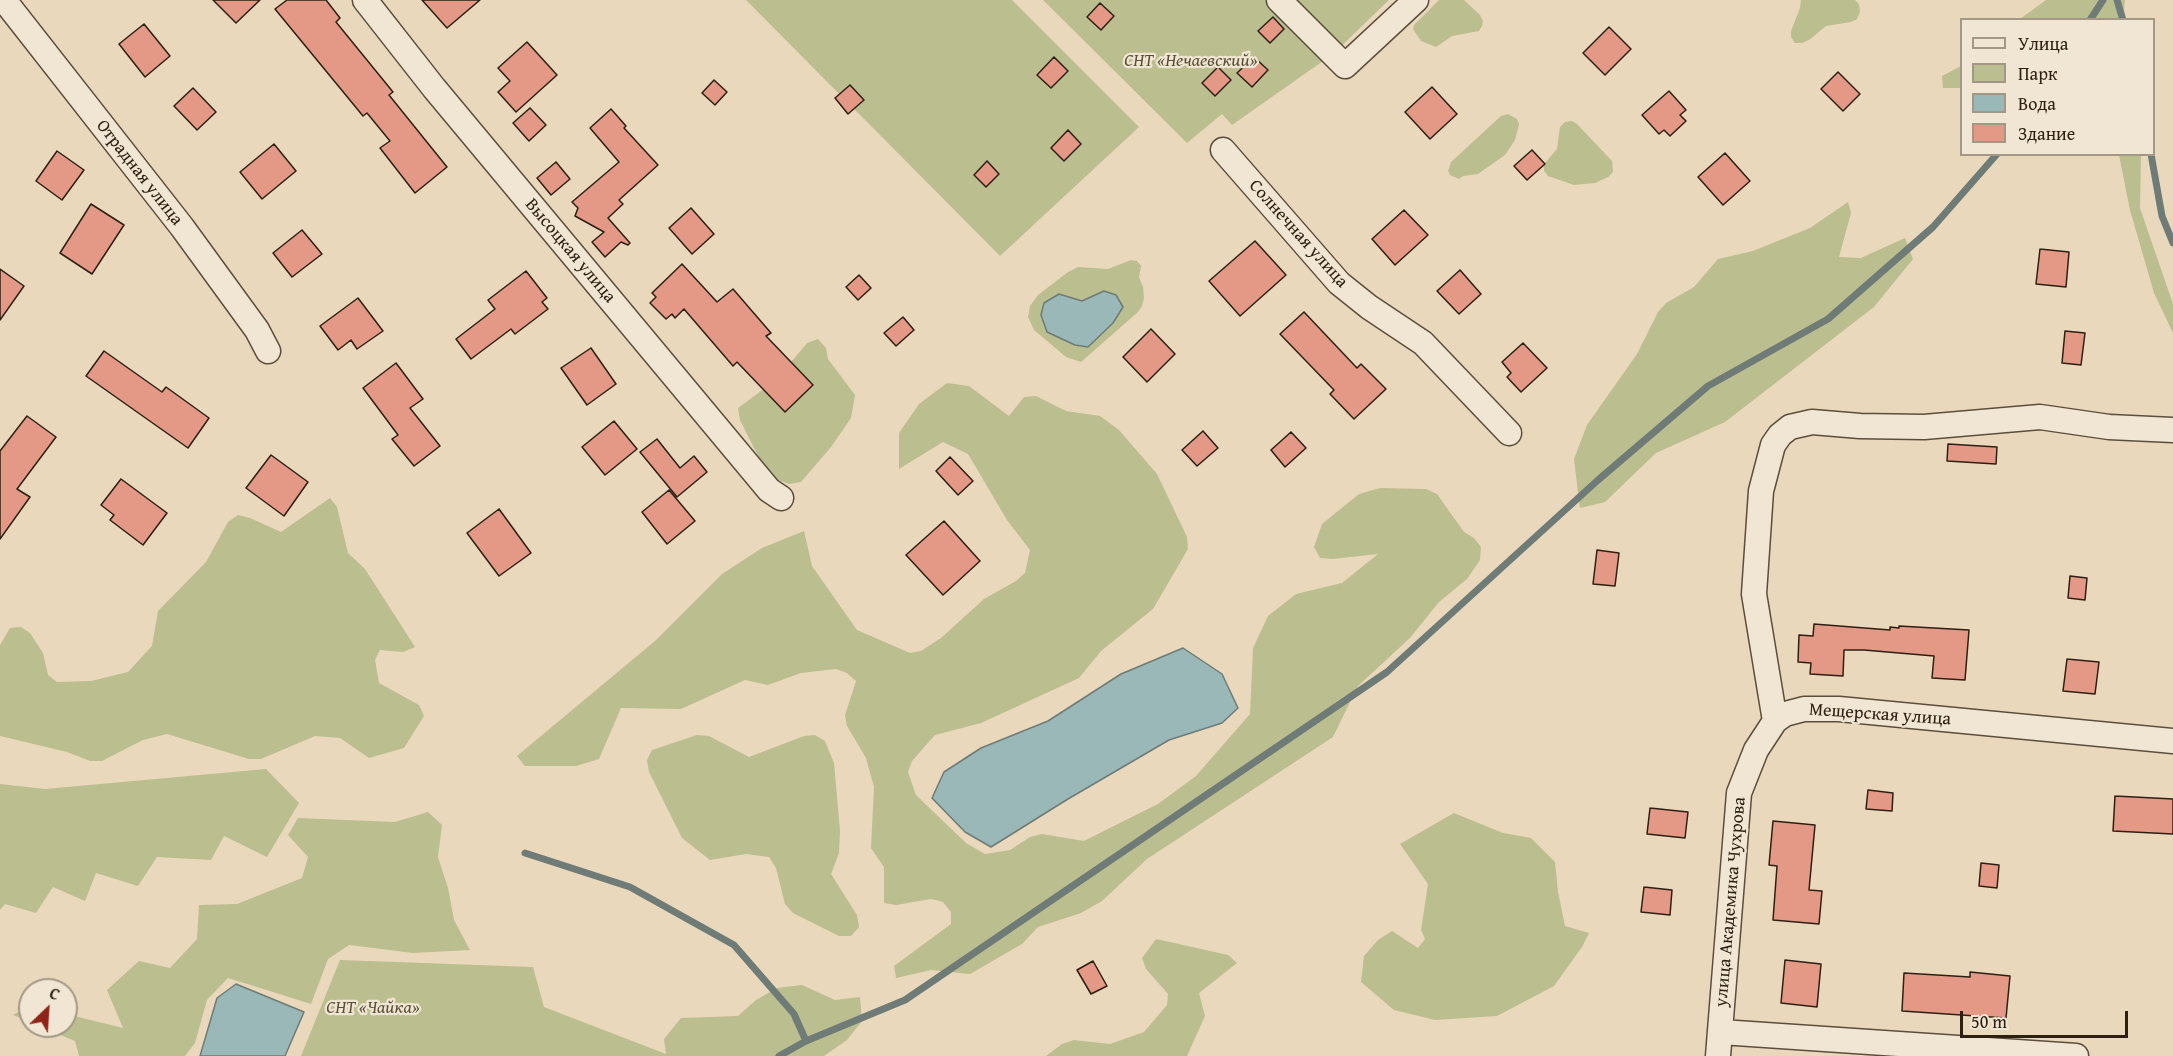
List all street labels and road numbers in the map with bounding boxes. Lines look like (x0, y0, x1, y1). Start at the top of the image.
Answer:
street label: Отрадная улица (91, 116, 187, 230)
street label: Солнечная улица (1244, 175, 1352, 293)
street label: Высоцкая улица (520, 194, 620, 308)
street label: Мещерская улица (1808, 699, 1952, 731)
street label: улица Академика Чухрова (1711, 796, 1751, 1008)

